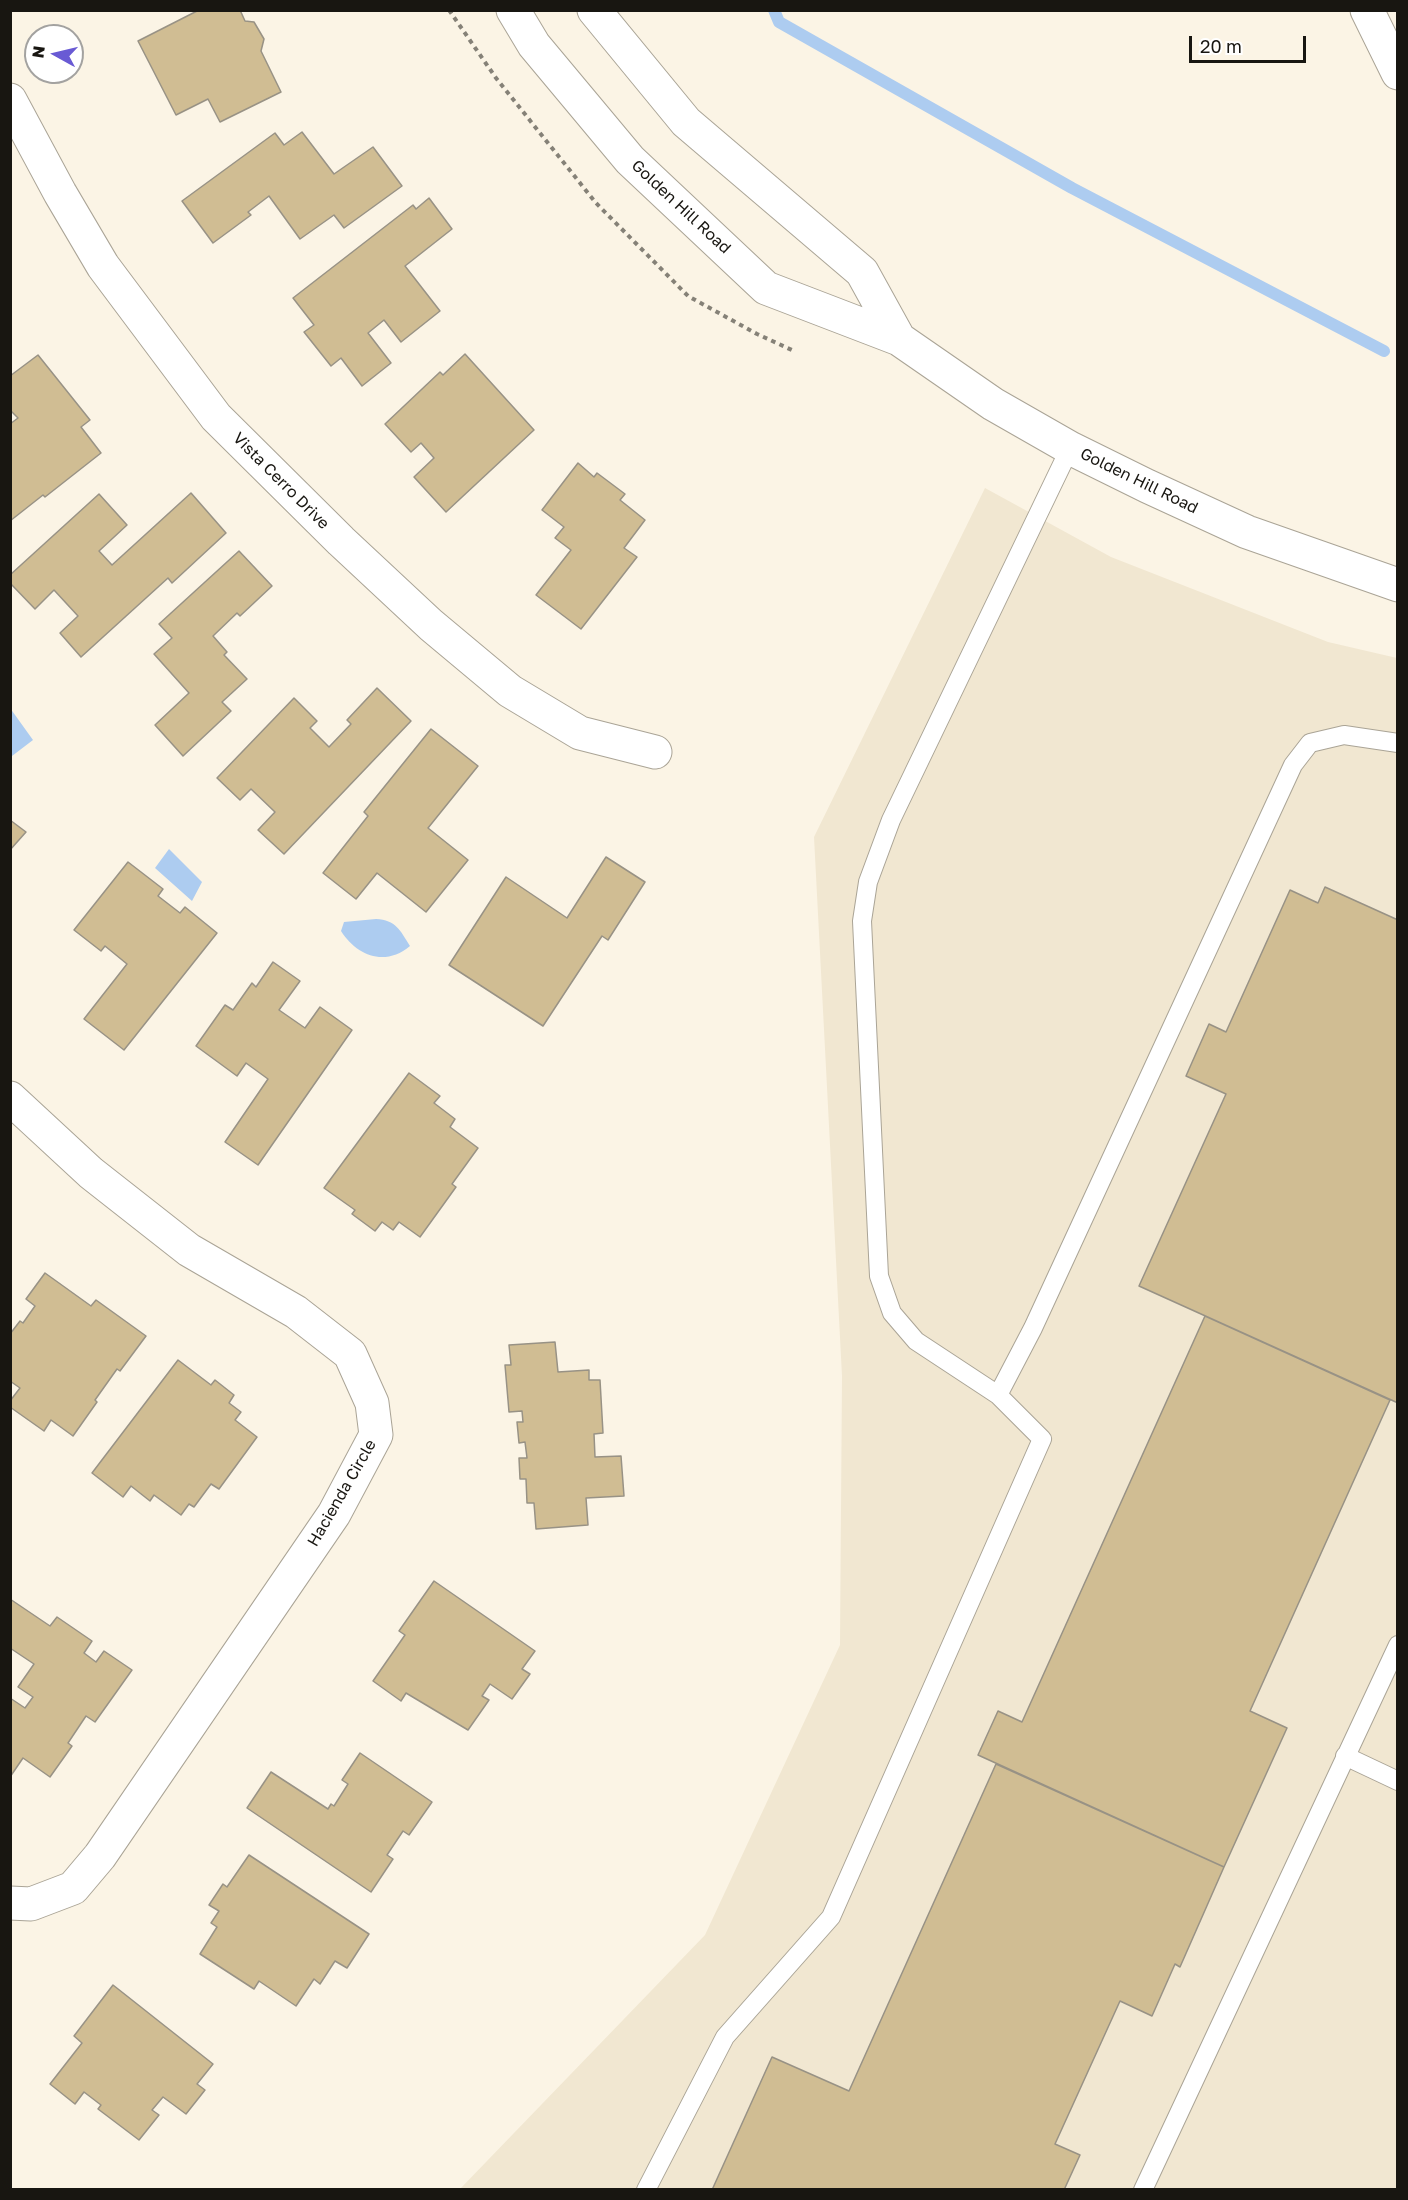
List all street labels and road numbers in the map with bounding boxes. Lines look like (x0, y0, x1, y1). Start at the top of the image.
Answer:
street label: Golden Hill Road (627, 156, 735, 258)
street label: Vista Cerro Drive (229, 429, 333, 533)
street label: Golden Hill Road (1077, 444, 1201, 518)
street label: Hacienda Circle (304, 1436, 380, 1550)

